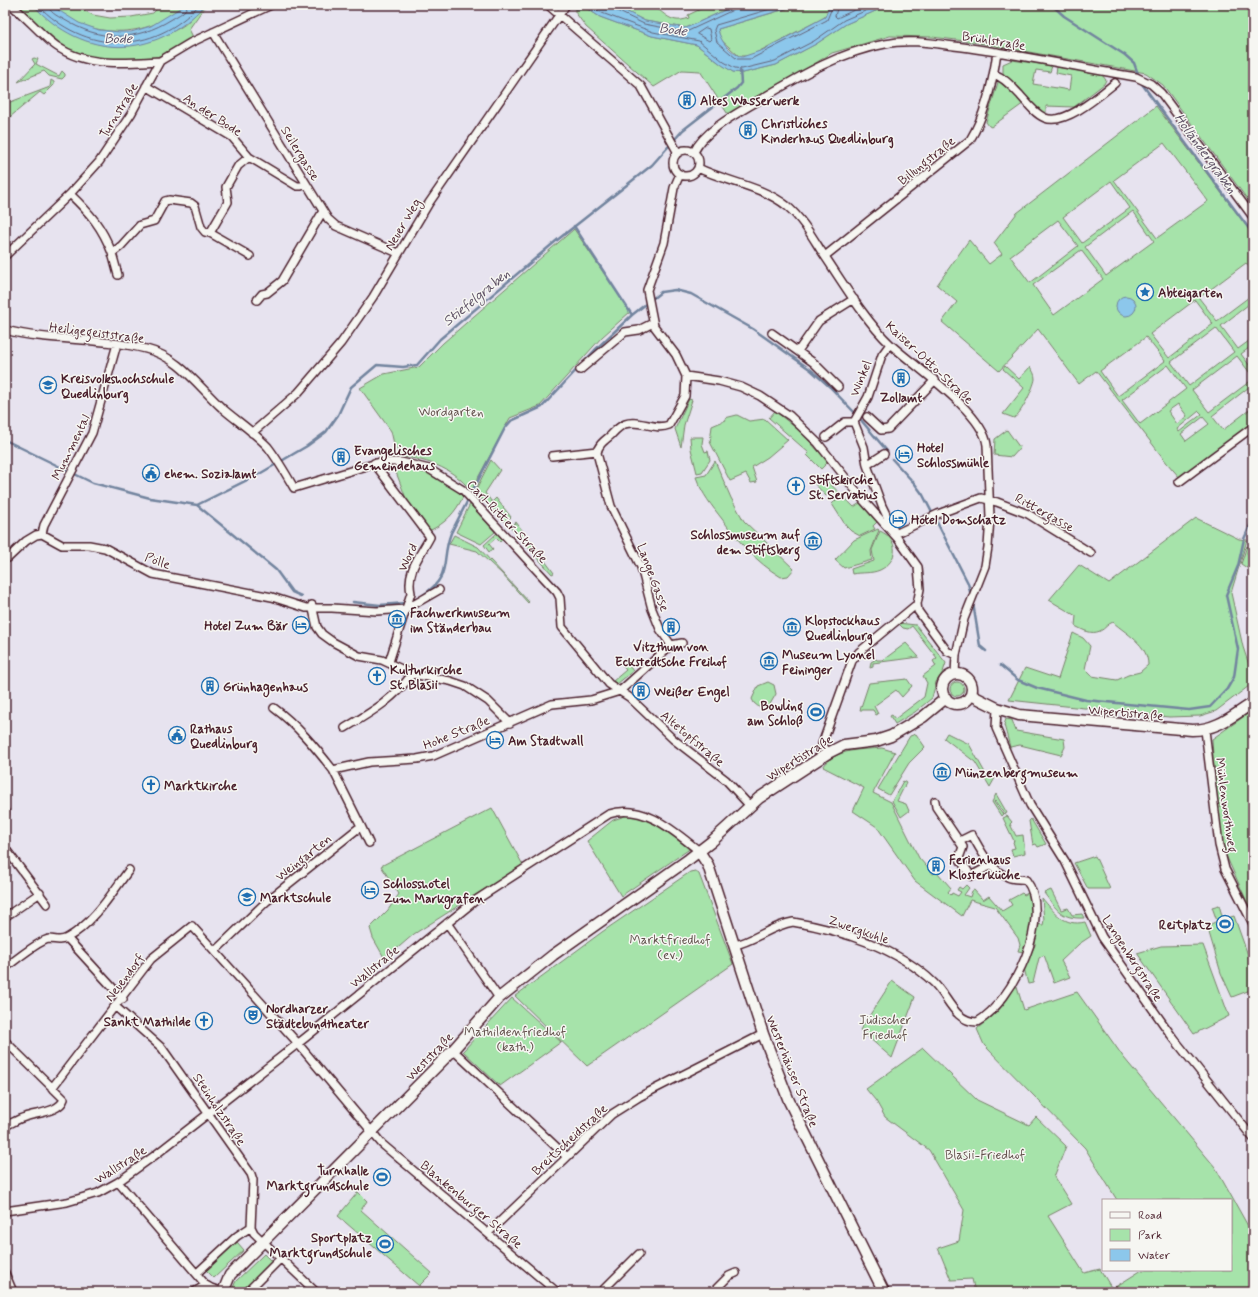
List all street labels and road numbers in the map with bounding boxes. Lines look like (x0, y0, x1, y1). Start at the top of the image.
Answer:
street label: Brühlstraße (961, 28, 1027, 55)
street label: Turnstraße (96, 80, 142, 142)
street label: An der Bode (179, 90, 245, 141)
street label: Seilergasse (275, 123, 323, 185)
street label: Billungstraße (895, 133, 960, 191)
street label: Neuer Weg (381, 195, 426, 254)
street label: Kaiser-Otto-Straße (881, 318, 977, 408)
street label: Heiligegeiststraße (48, 319, 145, 350)
street label: Winkel (846, 358, 876, 399)
street label: Mummental (48, 412, 95, 483)
street label: Carl-Ritter-Straße (463, 477, 551, 567)
street label: Rittergasse (1011, 490, 1077, 538)
street label: Word (394, 541, 422, 574)
street label: Lange Gasse (631, 541, 673, 614)
street label: Pölle (142, 549, 173, 574)
street label: Wipertistraße (1088, 702, 1164, 725)
street label: Altetopfstraße (656, 707, 728, 771)
street label: Hohe Straße (421, 712, 492, 754)
street label: Wipertistraße (763, 731, 836, 785)
street label: Mühlenworthweg (1208, 757, 1241, 854)
street label: Weingarten (272, 831, 337, 887)
street label: Zwergkuhle (826, 912, 891, 949)
street label: Langenbergstraße (1096, 912, 1166, 1006)
street label: Wallstraße (347, 942, 403, 992)
street label: Neuendorf (102, 950, 149, 1005)
street label: Westerhäuser Straße (761, 1013, 822, 1130)
street label: Weststraße (403, 1029, 457, 1085)
street label: Steinholzstraße (188, 1070, 249, 1149)
street label: Breitscheidstraße (528, 1101, 612, 1180)
street label: Wallstraße (91, 1142, 150, 1188)
street label: Blankenburger Straße (415, 1157, 526, 1254)

